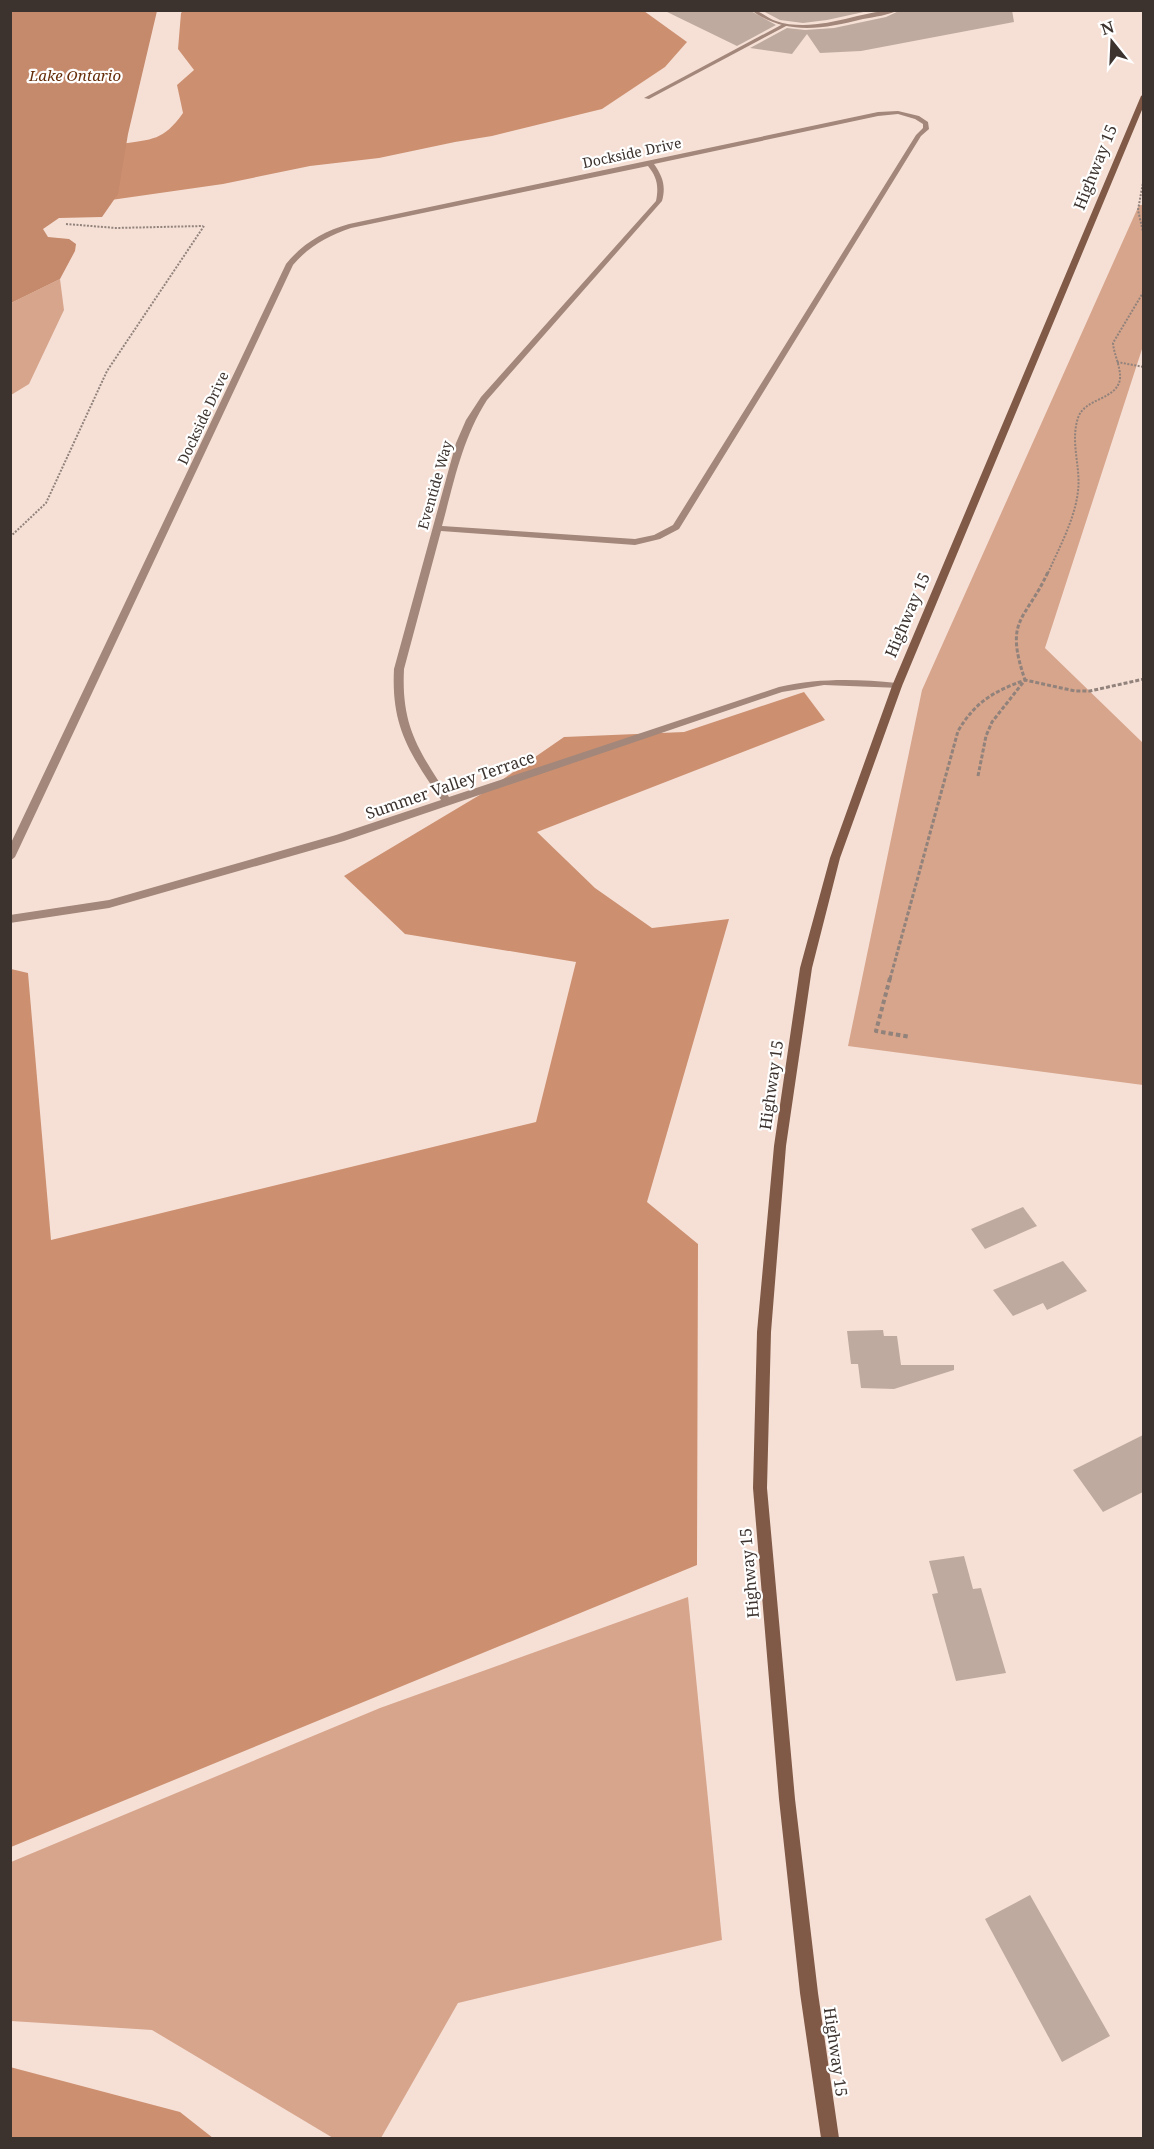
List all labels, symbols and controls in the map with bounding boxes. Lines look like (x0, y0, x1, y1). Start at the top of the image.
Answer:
north arrow (1082, 12, 1142, 72)
text: N (1098, 15, 1117, 40)
water label: Lake Ontario (28, 65, 121, 85)
street label: Highway 15 (1068, 121, 1122, 213)
street label: Dockside Drive (581, 133, 683, 172)
street label: Dockside Drive (173, 368, 232, 467)
street label: Eventide Way (413, 438, 456, 532)
street label: Highway 15 (879, 569, 935, 661)
street label: Summer Valley Terrace (362, 746, 538, 824)
street label: Highway 15 (754, 1039, 788, 1131)
street label: Highway 15 (734, 1527, 764, 1619)
street label: Highway 15 (819, 2006, 853, 2098)

